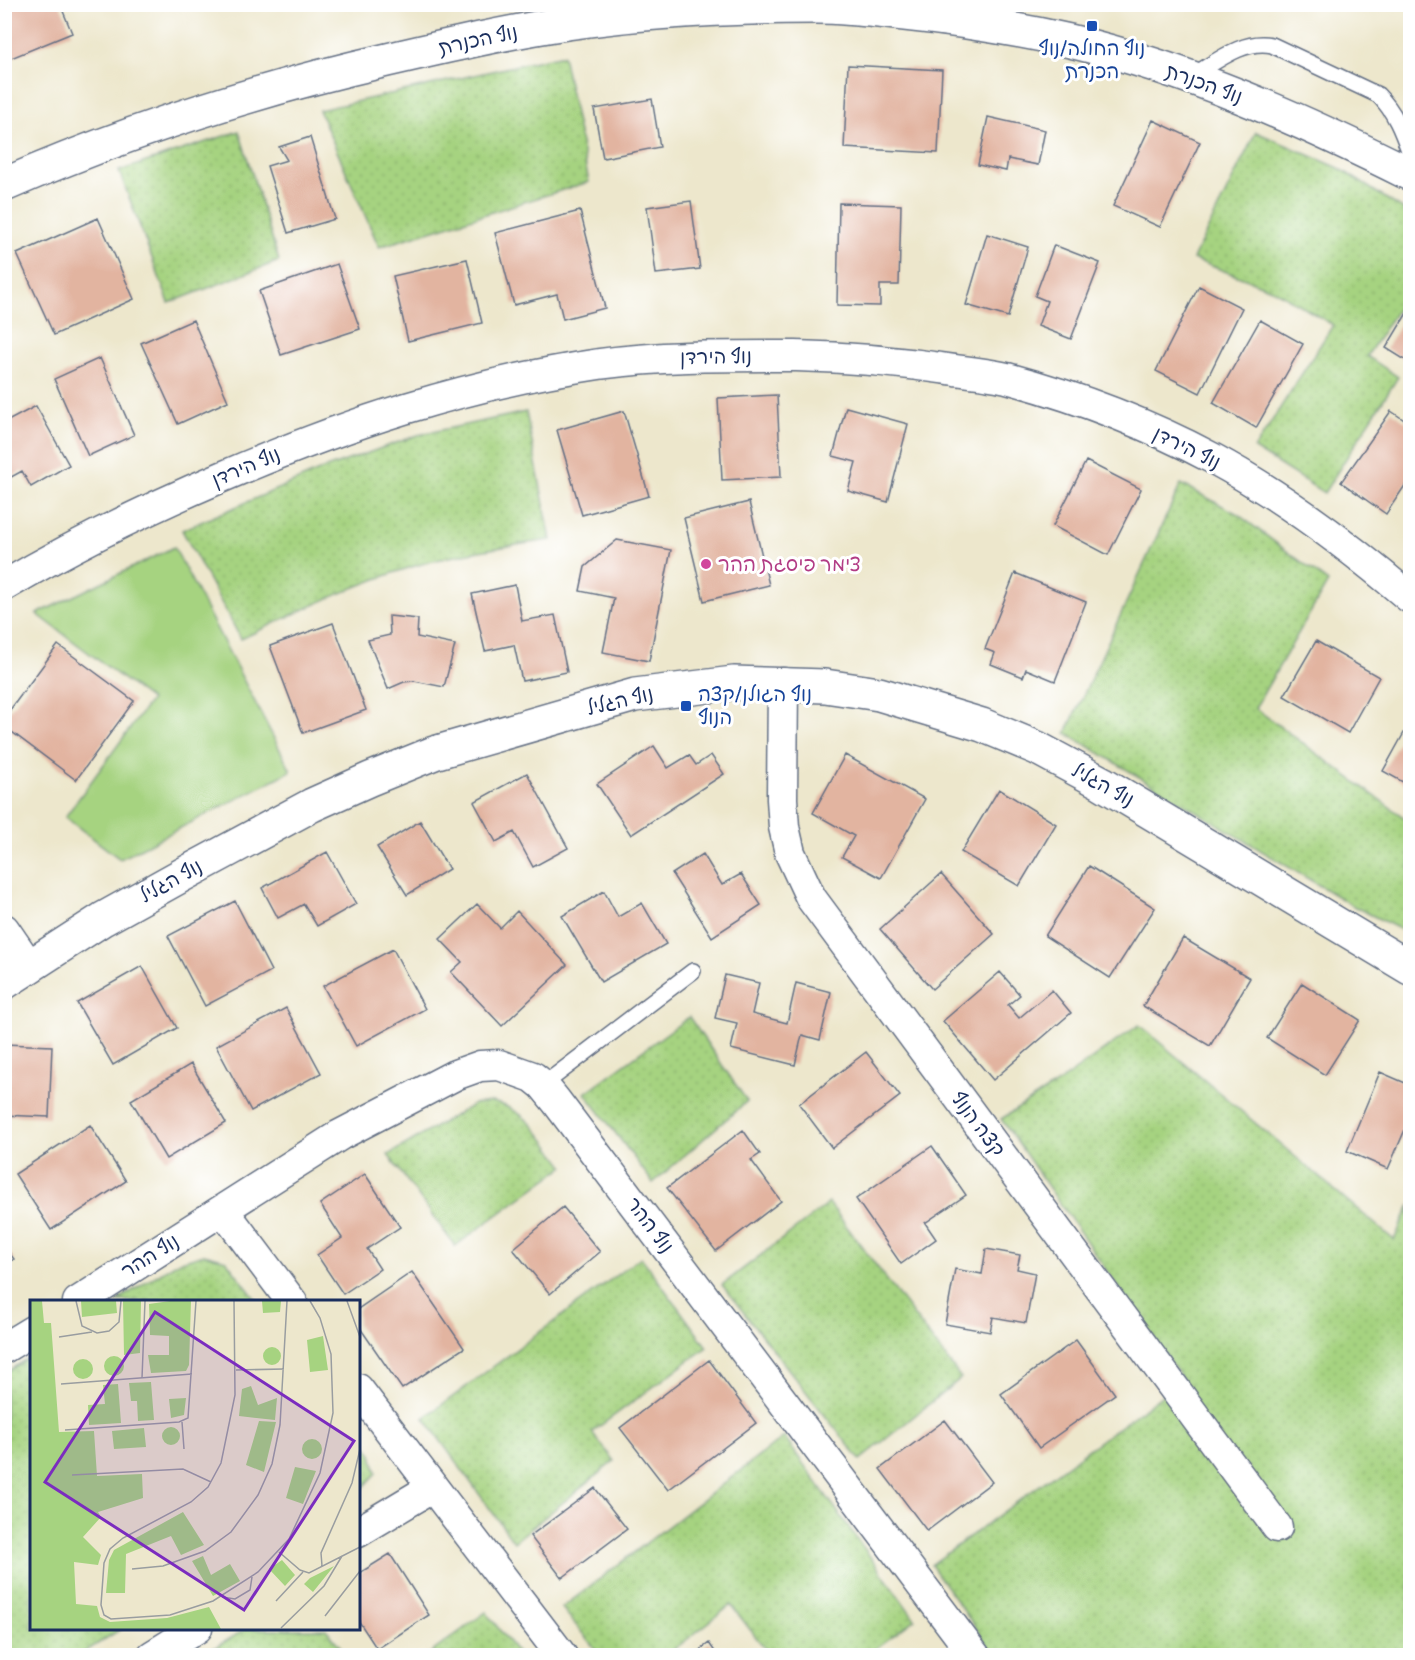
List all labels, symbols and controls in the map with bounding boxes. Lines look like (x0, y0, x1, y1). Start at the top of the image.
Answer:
street label: נוף הכנרת (436, 19, 520, 61)
marker: נוף החולה/נוף הכנרת (1085, 19, 1099, 33)
place label: נוף החולה/נוף הכנרת (1039, 36, 1145, 84)
street label: נוף הכנרת (1162, 59, 1246, 109)
street label: נוף הירדן (680, 344, 752, 370)
street label: נוף הירדן (1149, 421, 1225, 475)
street label: נוף הירדן (208, 441, 284, 493)
place label: צימר פיסגת ההר (718, 552, 861, 577)
marker: צימר פיסגת ההר (699, 557, 713, 571)
street label: נוף הגליל (584, 681, 656, 721)
place label: נוף הגולן/קצה הנוף (698, 682, 812, 730)
marker: נוף הגולן/קצה הנוף (679, 699, 693, 713)
street label: נוף הגליל (1067, 758, 1139, 812)
street label: נוף הגליל (135, 854, 207, 908)
street label: קצה הנוף (945, 1086, 1011, 1162)
street label: נוף ההר (621, 1192, 679, 1258)
street label: נוף ההר (116, 1229, 184, 1283)
inset map (30, 1300, 360, 1630)

